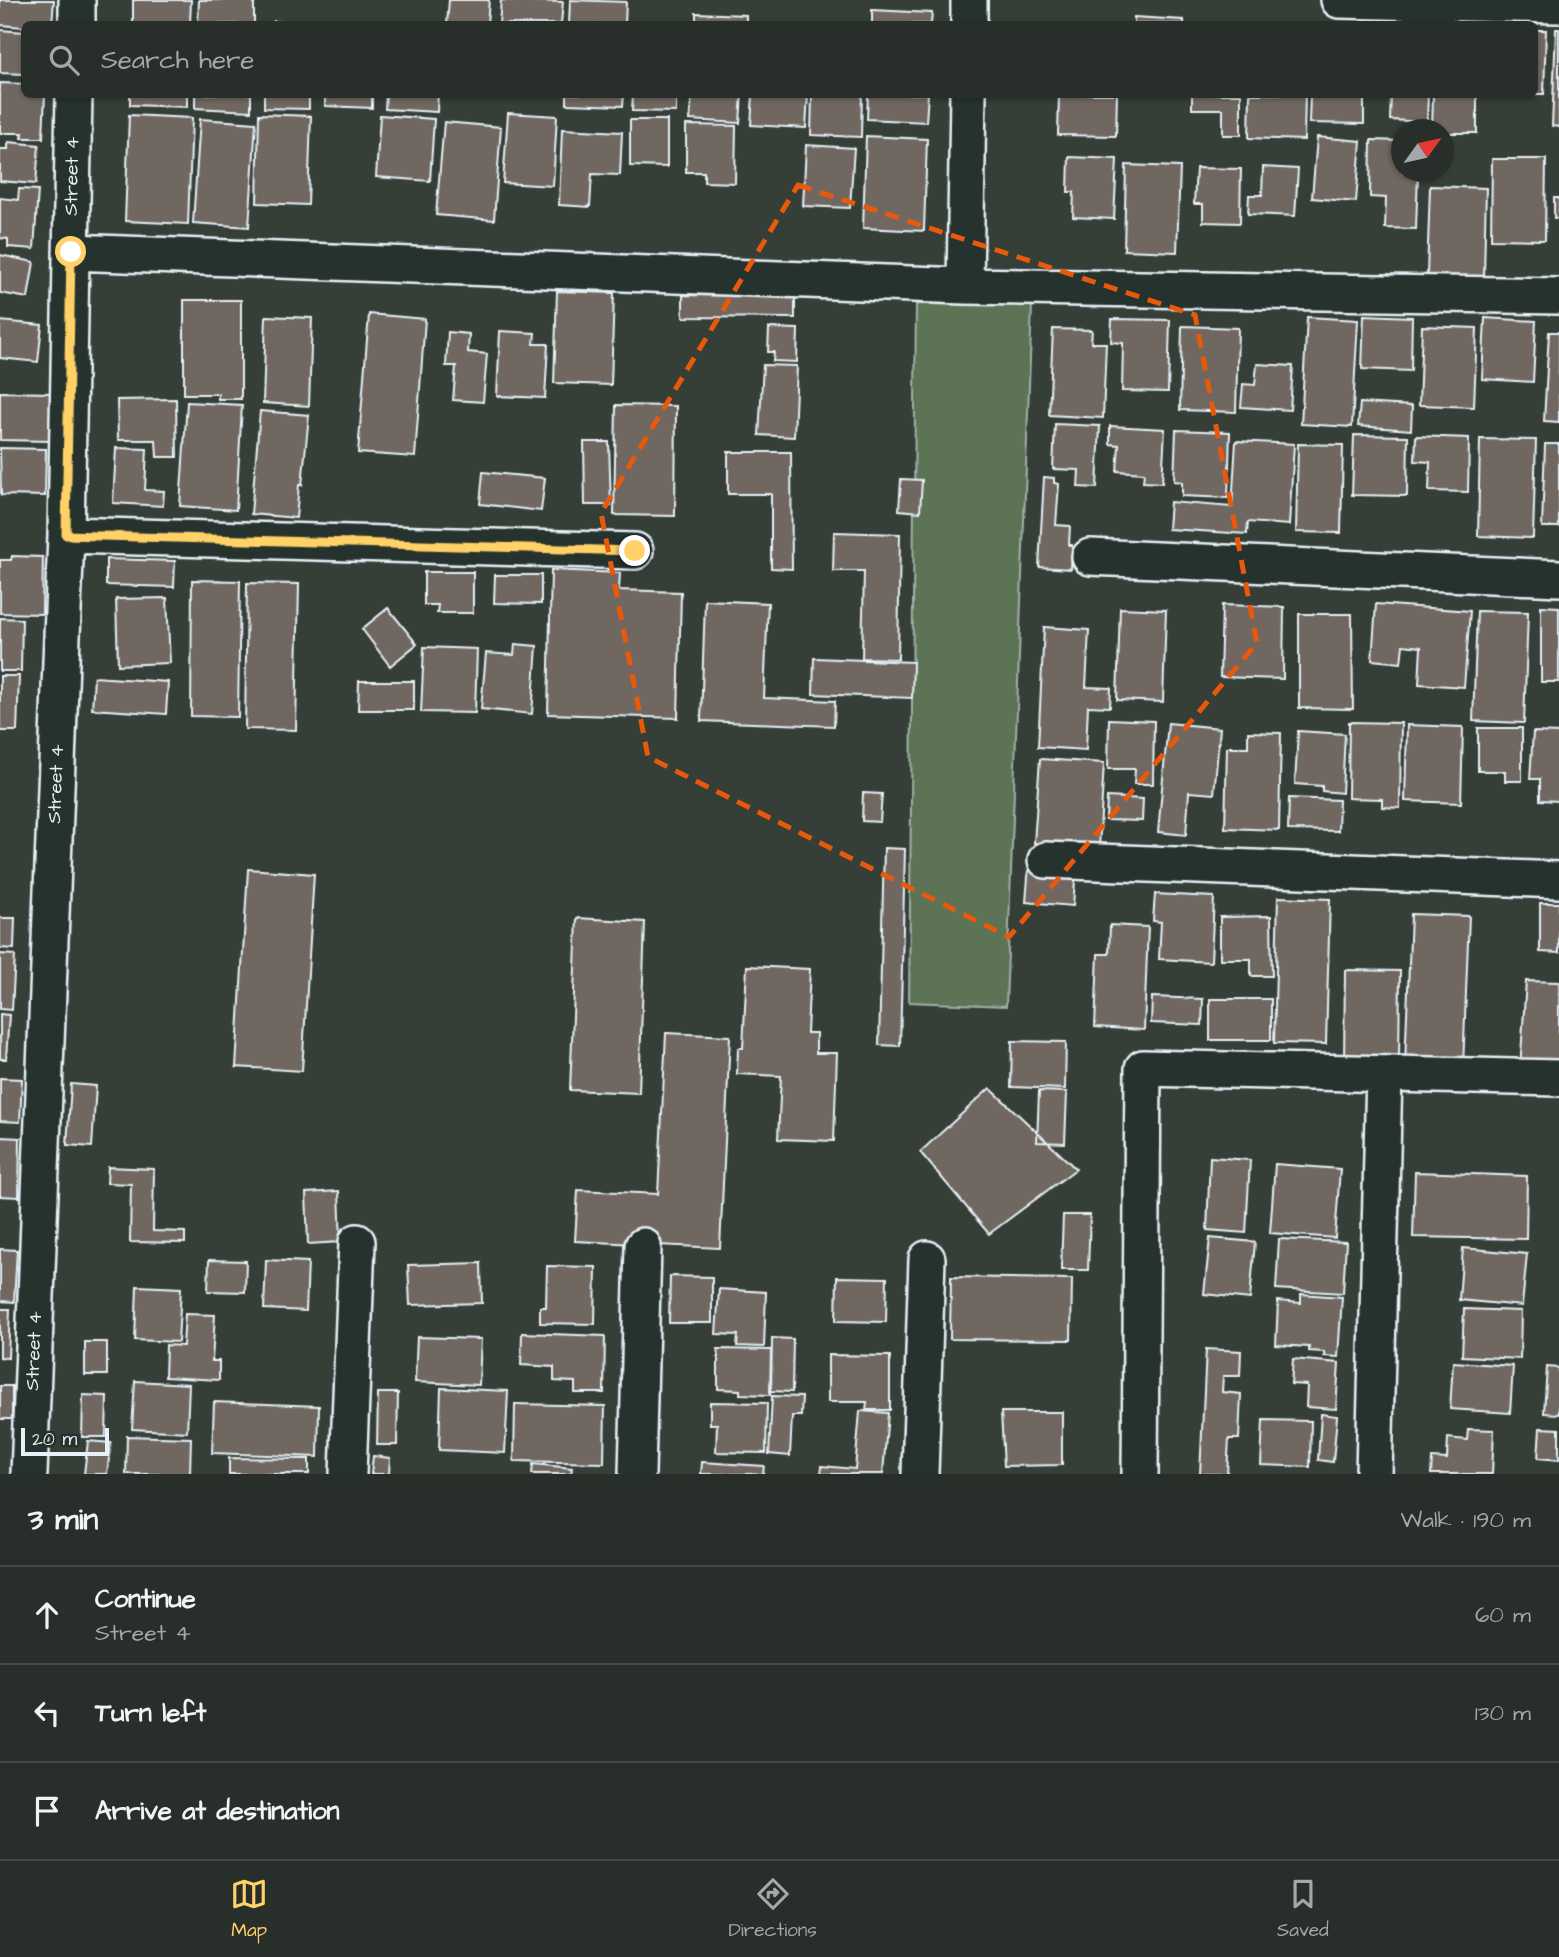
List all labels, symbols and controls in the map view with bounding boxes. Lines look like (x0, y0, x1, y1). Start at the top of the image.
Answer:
search box (21, 21, 1538, 98)
icon: search (45, 41, 83, 79)
text: Search here (101, 42, 254, 78)
north arrow (1391, 119, 1454, 182)
street label: Street 4 (58, 136, 86, 216)
route start (55, 236, 86, 267)
route end (619, 535, 650, 566)
street label: Street 4 (41, 744, 71, 824)
street label: Street 4 (19, 1311, 49, 1391)
scale bar (21, 1425, 108, 1457)
text: 20 m (32, 1426, 77, 1453)
text: 3 min (28, 1499, 98, 1541)
text: Walk · 190 m (1401, 1504, 1531, 1536)
text: Continue (95, 1581, 196, 1617)
icon: ahead (28, 1596, 66, 1634)
text: 60 m (1475, 1599, 1531, 1631)
text: Street 4 (95, 1617, 191, 1649)
icon: left (28, 1694, 66, 1732)
text: Turn left (95, 1695, 206, 1731)
text: 130 m (1475, 1697, 1531, 1729)
icon: arrive (28, 1792, 66, 1830)
text: Arrive at destination (95, 1793, 340, 1829)
tab: Map (230, 1875, 268, 1944)
tab: Directions (728, 1875, 817, 1944)
tab: Saved (1277, 1875, 1329, 1944)

